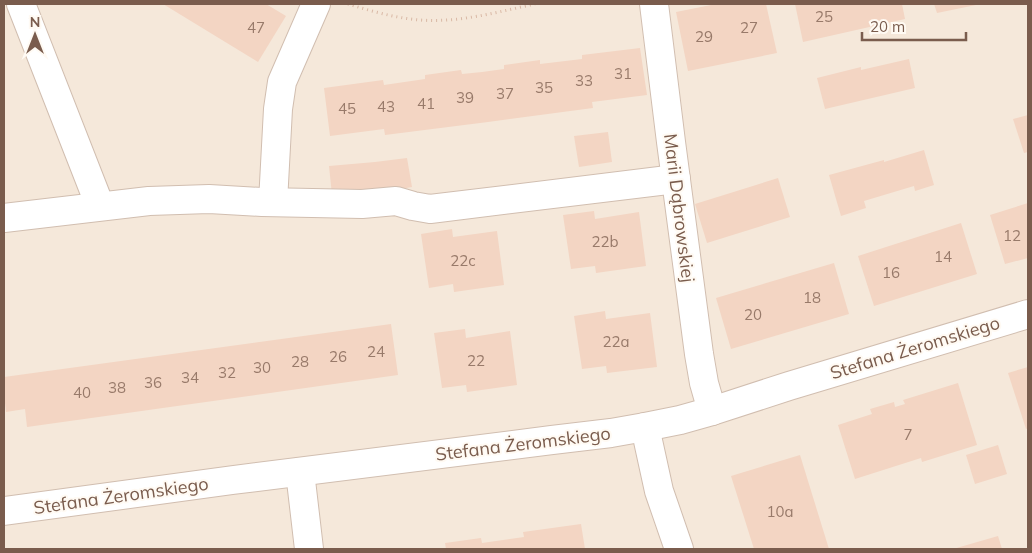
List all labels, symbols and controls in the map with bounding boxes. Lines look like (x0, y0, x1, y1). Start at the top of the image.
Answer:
house number: 25 (815, 7, 833, 26)
north arrow (10, 10, 60, 60)
scale bar (862, 10, 966, 42)
text: N (30, 13, 40, 31)
text: 20 m (870, 17, 905, 36)
house number: 47 (247, 18, 265, 37)
house number: 27 (740, 18, 758, 37)
house number: 29 (695, 27, 713, 46)
house number: 31 (614, 64, 632, 83)
house number: 33 (575, 71, 593, 90)
house number: 35 (535, 78, 553, 97)
house number: 37 (496, 84, 514, 103)
house number: 39 (456, 88, 474, 107)
house number: 41 (417, 94, 435, 113)
house number: 43 (377, 97, 395, 116)
house number: 45 (338, 99, 356, 118)
street label: Marii Dąbrowskiej (659, 132, 700, 284)
house number: 12 (1003, 226, 1021, 245)
house number: 22b (591, 232, 619, 251)
house number: 14 (934, 247, 952, 266)
house number: 22c (450, 251, 476, 270)
house number: 16 (882, 263, 900, 282)
house number: 18 (803, 288, 821, 307)
house number: 20 (744, 305, 762, 324)
street label: Stefana Żeromskiego (827, 311, 1002, 384)
house number: 22a (602, 332, 630, 351)
house number: 24 (367, 342, 385, 361)
house number: 26 (329, 347, 347, 366)
house number: 22 (467, 351, 485, 370)
house number: 28 (291, 352, 309, 371)
house number: 30 (253, 358, 271, 377)
house number: 32 (218, 363, 236, 382)
house number: 34 (181, 368, 199, 387)
house number: 36 (144, 373, 162, 392)
house number: 38 (108, 378, 126, 397)
house number: 40 (73, 383, 91, 402)
street label: Stefana Żeromskiego (434, 421, 612, 466)
house number: 7 (903, 425, 913, 444)
street label: Stefana Żeromskiego (32, 472, 210, 519)
house number: 10a (766, 502, 794, 521)

